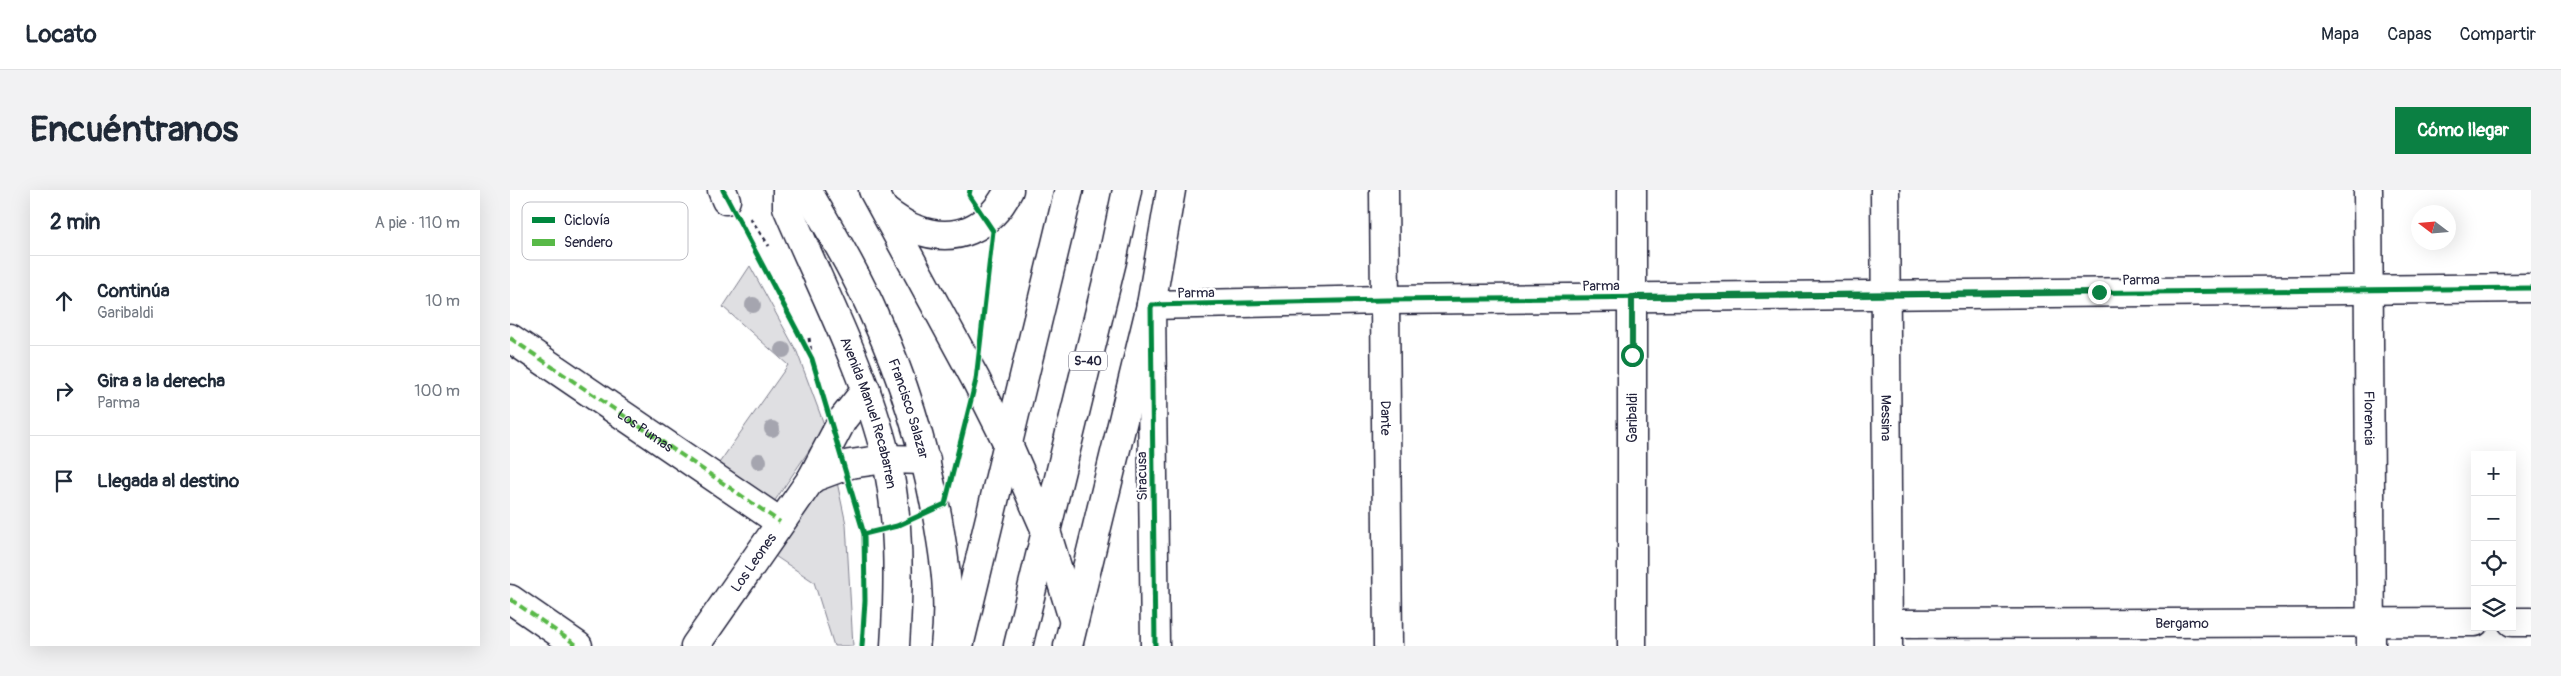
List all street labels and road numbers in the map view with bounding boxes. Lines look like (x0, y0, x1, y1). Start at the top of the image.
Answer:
street label: Parma (2122, 271, 2160, 289)
street label: Parma (1582, 277, 1620, 295)
street label: Parma (1177, 284, 1215, 302)
street label: Avenida Manuel Recabarren (837, 334, 900, 490)
road number: S-40 (1069, 352, 1107, 370)
street label: Francisco Salazar (885, 356, 933, 461)
street label: Florencia (2361, 391, 2378, 445)
street label: Garibaldi (1624, 393, 1641, 443)
street label: Messina (1878, 395, 1895, 441)
street label: Dante (1377, 400, 1395, 436)
street label: Los Pumas (614, 405, 677, 456)
street label: Siracusa (1133, 451, 1151, 501)
street label: Los Leones (727, 529, 780, 595)
street label: Bergamo (2155, 614, 2209, 632)

